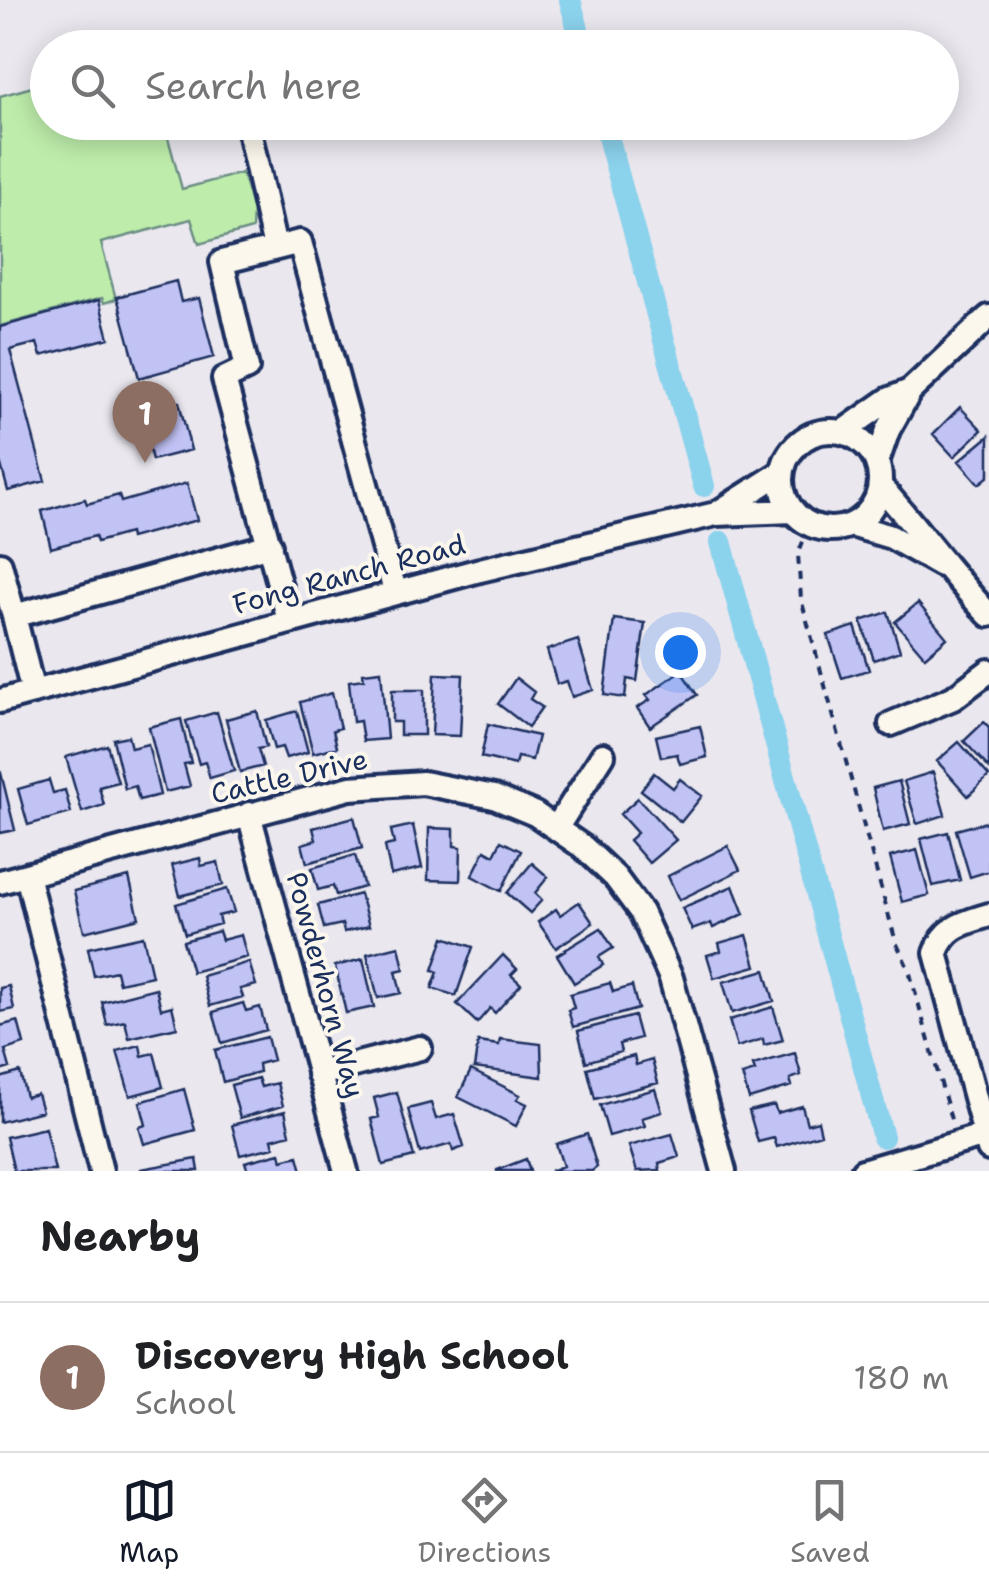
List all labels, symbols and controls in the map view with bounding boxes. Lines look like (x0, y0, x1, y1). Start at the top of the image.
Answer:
search box (30, 30, 959, 140)
icon: search (65, 58, 120, 113)
text: Search here (145, 60, 362, 111)
pin: 1 (112, 380, 178, 463)
street label: Fong Ranch Road (229, 525, 469, 623)
your location (655, 627, 706, 678)
street label: Cattle Drive (207, 740, 371, 812)
street label: Powderhorn Way (278, 868, 374, 1102)
text: Nearby (40, 1208, 200, 1264)
text: Discovery High School (135, 1330, 569, 1381)
text: 1 (65, 1356, 80, 1399)
text: 180 m (853, 1356, 949, 1399)
text: School (135, 1381, 236, 1424)
tab: Map (119, 1473, 179, 1571)
tab: Directions (418, 1473, 551, 1571)
tab: Saved (790, 1473, 870, 1571)

